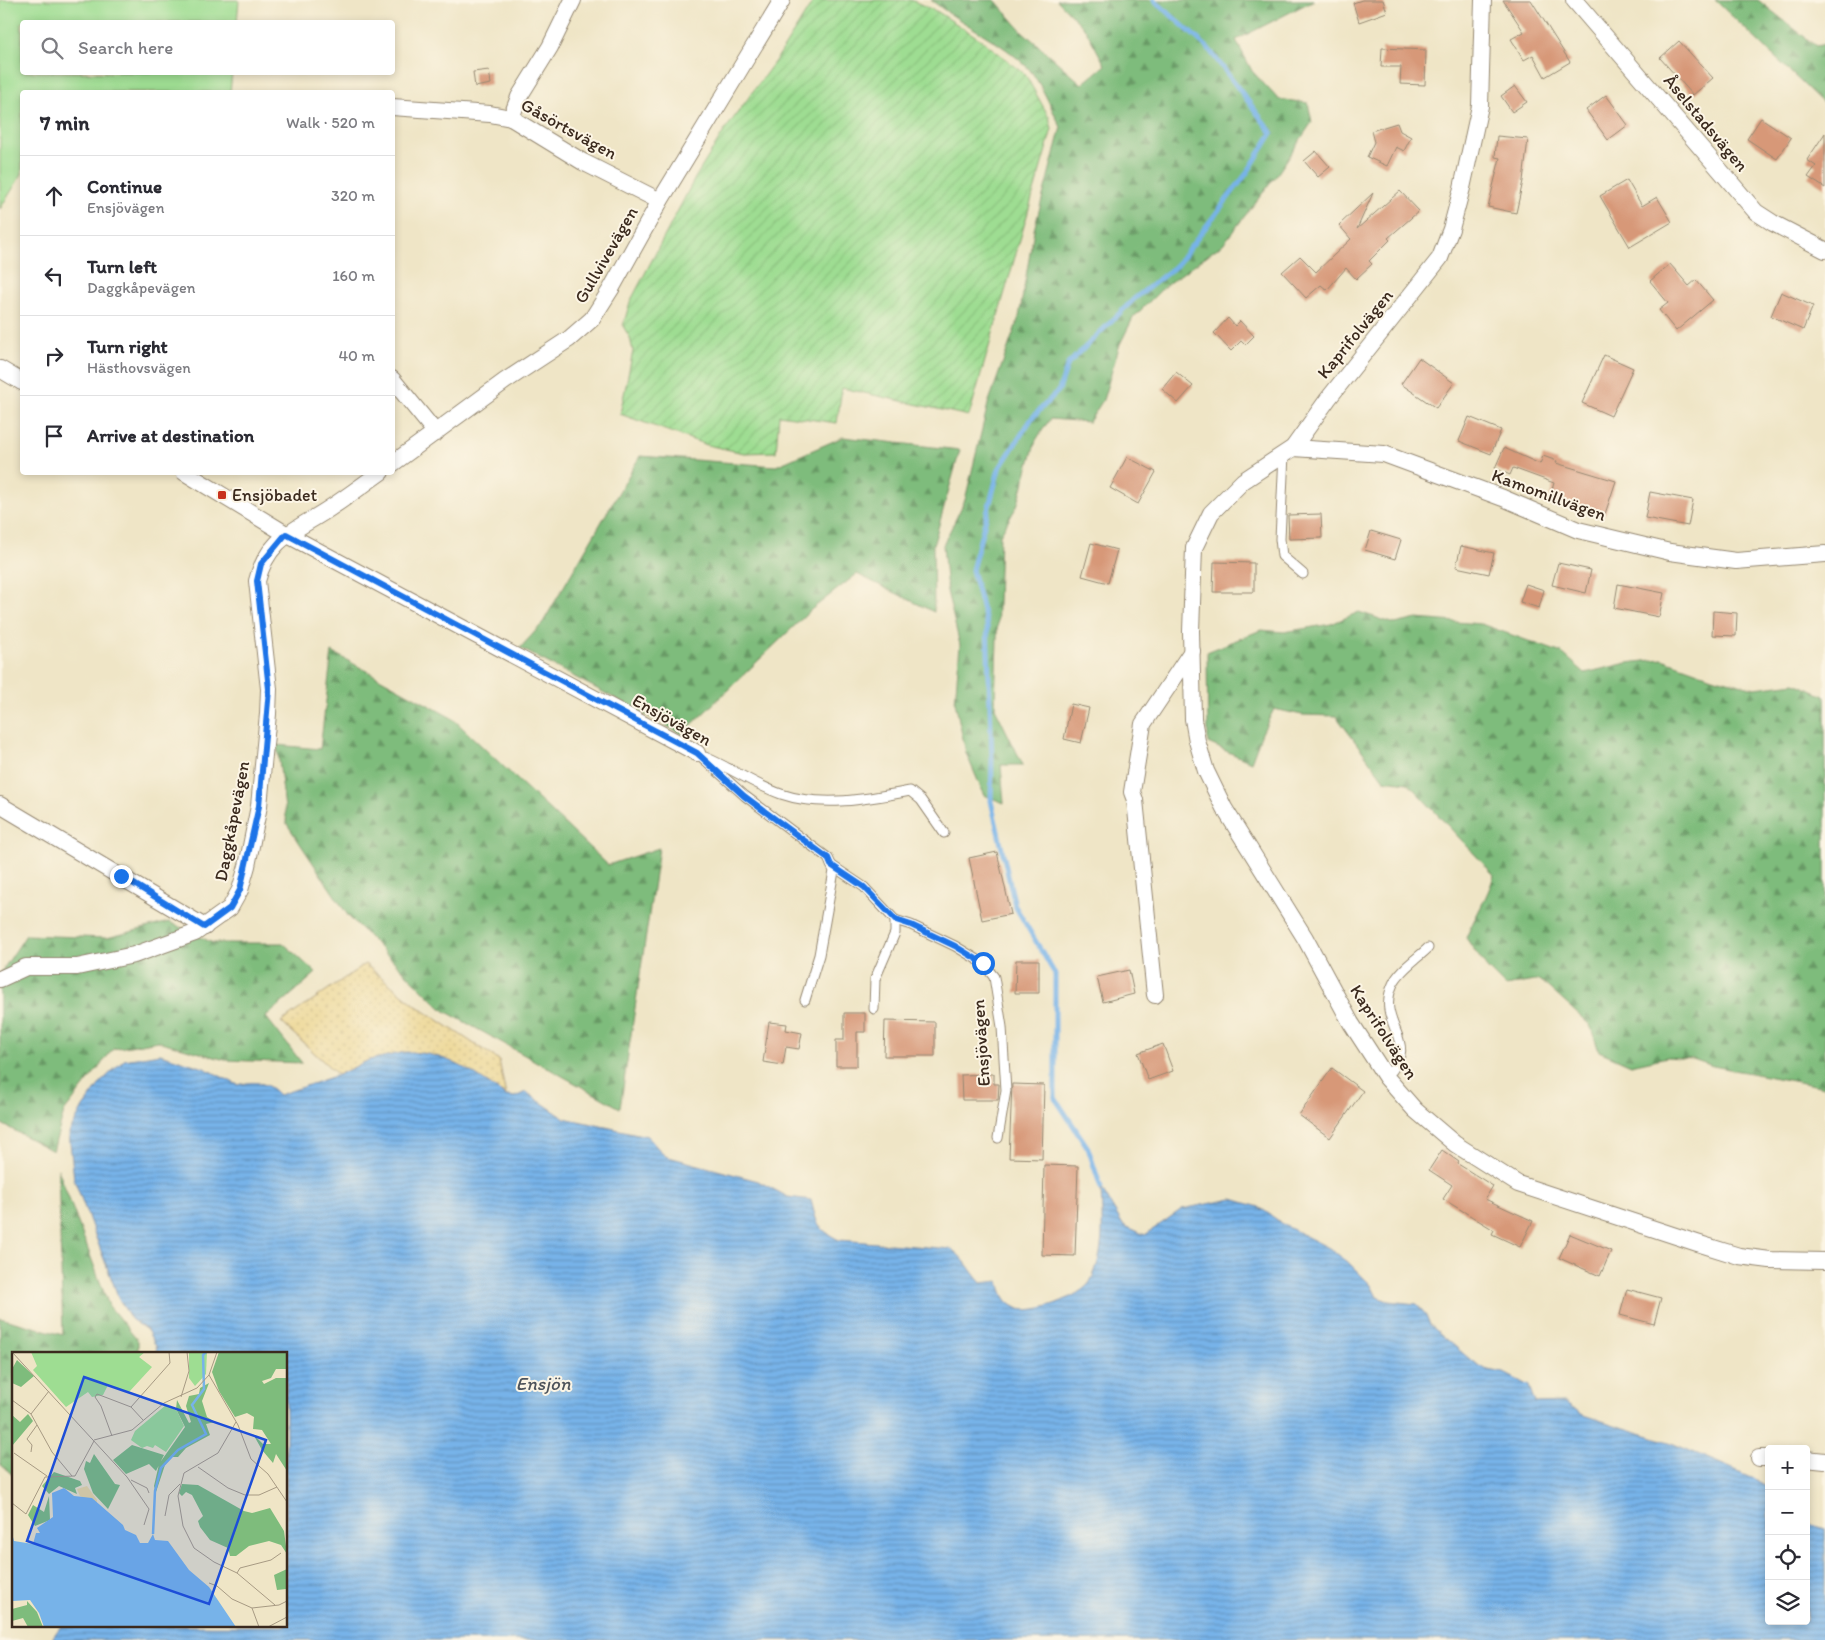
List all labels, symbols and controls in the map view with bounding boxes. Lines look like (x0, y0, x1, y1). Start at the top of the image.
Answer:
search box (20, 20, 395, 75)
icon: search (38, 34, 66, 62)
text: Search here (78, 36, 173, 59)
street label: Åselstadsvägen (1659, 70, 1753, 176)
street label: Gåsörtsvägen (517, 94, 621, 164)
text: 7 min (40, 110, 89, 135)
text: Walk · 520 m (286, 113, 375, 132)
text: Continue (87, 175, 162, 198)
icon: ahead (40, 182, 68, 210)
text: 320 m (331, 186, 375, 205)
text: Ensjövägen (87, 198, 165, 217)
street label: Gullvivevägen (569, 203, 643, 307)
text: Turn left (87, 255, 157, 278)
icon: left (40, 262, 68, 290)
text: 160 m (332, 266, 375, 285)
text: Daggkåpevägen (87, 278, 196, 297)
street label: Kaprifolvägen (1312, 285, 1398, 383)
text: Turn right (87, 335, 168, 358)
icon: right (40, 342, 68, 370)
text: 40 m (338, 346, 375, 365)
text: Hästhovsvägen (87, 358, 191, 377)
icon: arrive (40, 422, 68, 450)
text: Arrive at destination (87, 424, 254, 447)
street label: Kamomillvägen (1489, 464, 1609, 526)
place label: Ensjöbadet (232, 484, 318, 506)
marker: Ensjöbadet (216, 489, 228, 501)
street label: Ensjövägen (629, 689, 715, 751)
street label: Daggkåpevägen (210, 759, 254, 883)
route end (110, 865, 133, 888)
route start (972, 952, 995, 975)
street label: Kaprifolvägen (1345, 980, 1423, 1084)
street label: Ensjövägen (967, 999, 995, 1087)
inset map (12, 1352, 288, 1628)
water label: Ensjön (516, 1372, 571, 1395)
map controls (1765, 1445, 1810, 1625)
button: + (1765, 1445, 1810, 1490)
button: − (1765, 1490, 1810, 1535)
button: locate (1765, 1535, 1810, 1580)
button: layers (1765, 1580, 1810, 1625)

